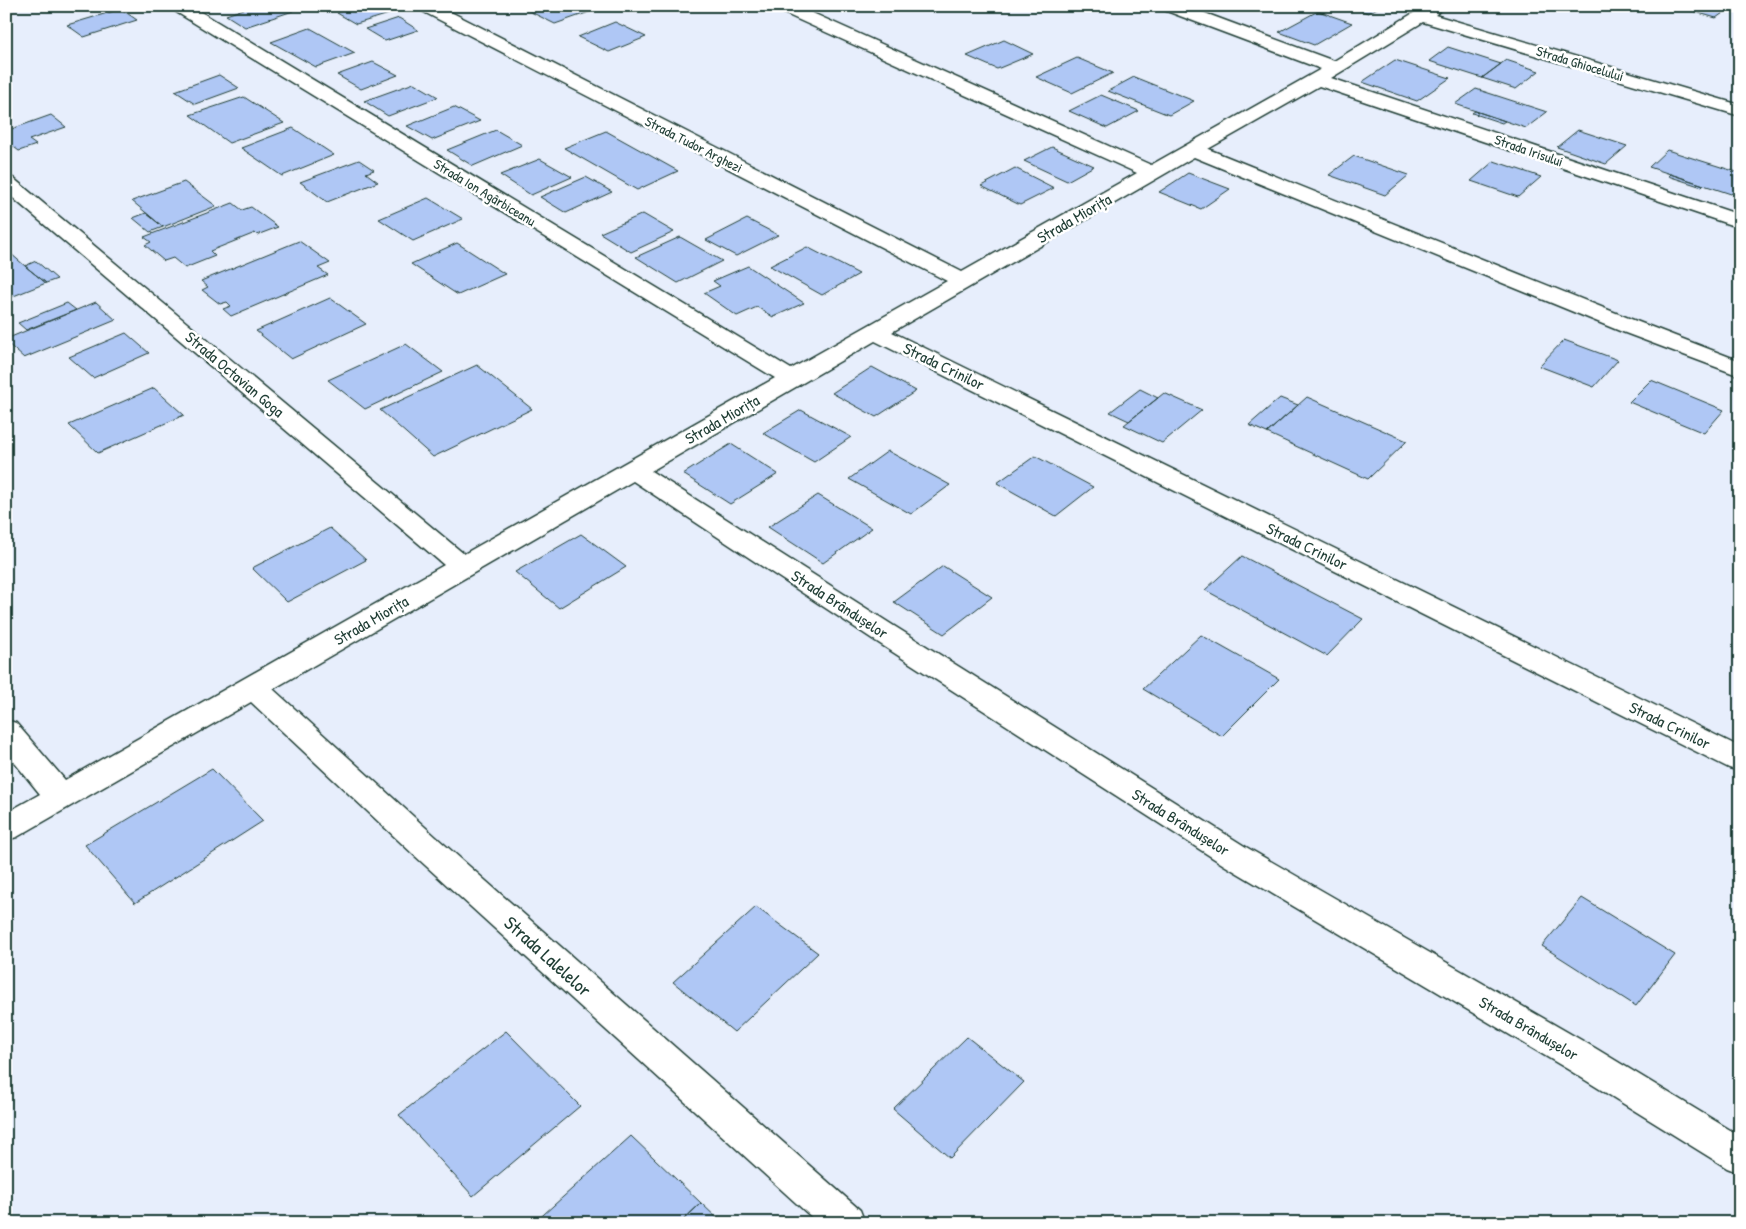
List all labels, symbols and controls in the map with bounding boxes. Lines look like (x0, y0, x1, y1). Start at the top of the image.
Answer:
street label: Strada Ghiocelului (1534, 41, 1626, 85)
street label: Strada Tudor Arghezi (641, 111, 746, 178)
street label: Strada Irisului (1492, 129, 1566, 171)
street label: Strada Ion Agârbiceanu (430, 154, 540, 231)
street label: Strada Miorița (1033, 188, 1115, 248)
street label: Strada Octavian Goga (181, 326, 289, 422)
street label: Strada Crinilor (900, 337, 988, 395)
street label: Strada Miorița (681, 389, 763, 449)
street label: Strada Crinilor (1263, 517, 1351, 575)
street label: Strada Brândușelor (787, 564, 893, 644)
street label: Strada Miorița (330, 590, 412, 650)
street label: Strada Crinilor (1626, 696, 1714, 754)
street label: Strada Brândușelor (1128, 783, 1234, 861)
street label: Strada Lalelelor (499, 910, 598, 1003)
street label: Strada Brândușelor (1475, 991, 1583, 1065)

